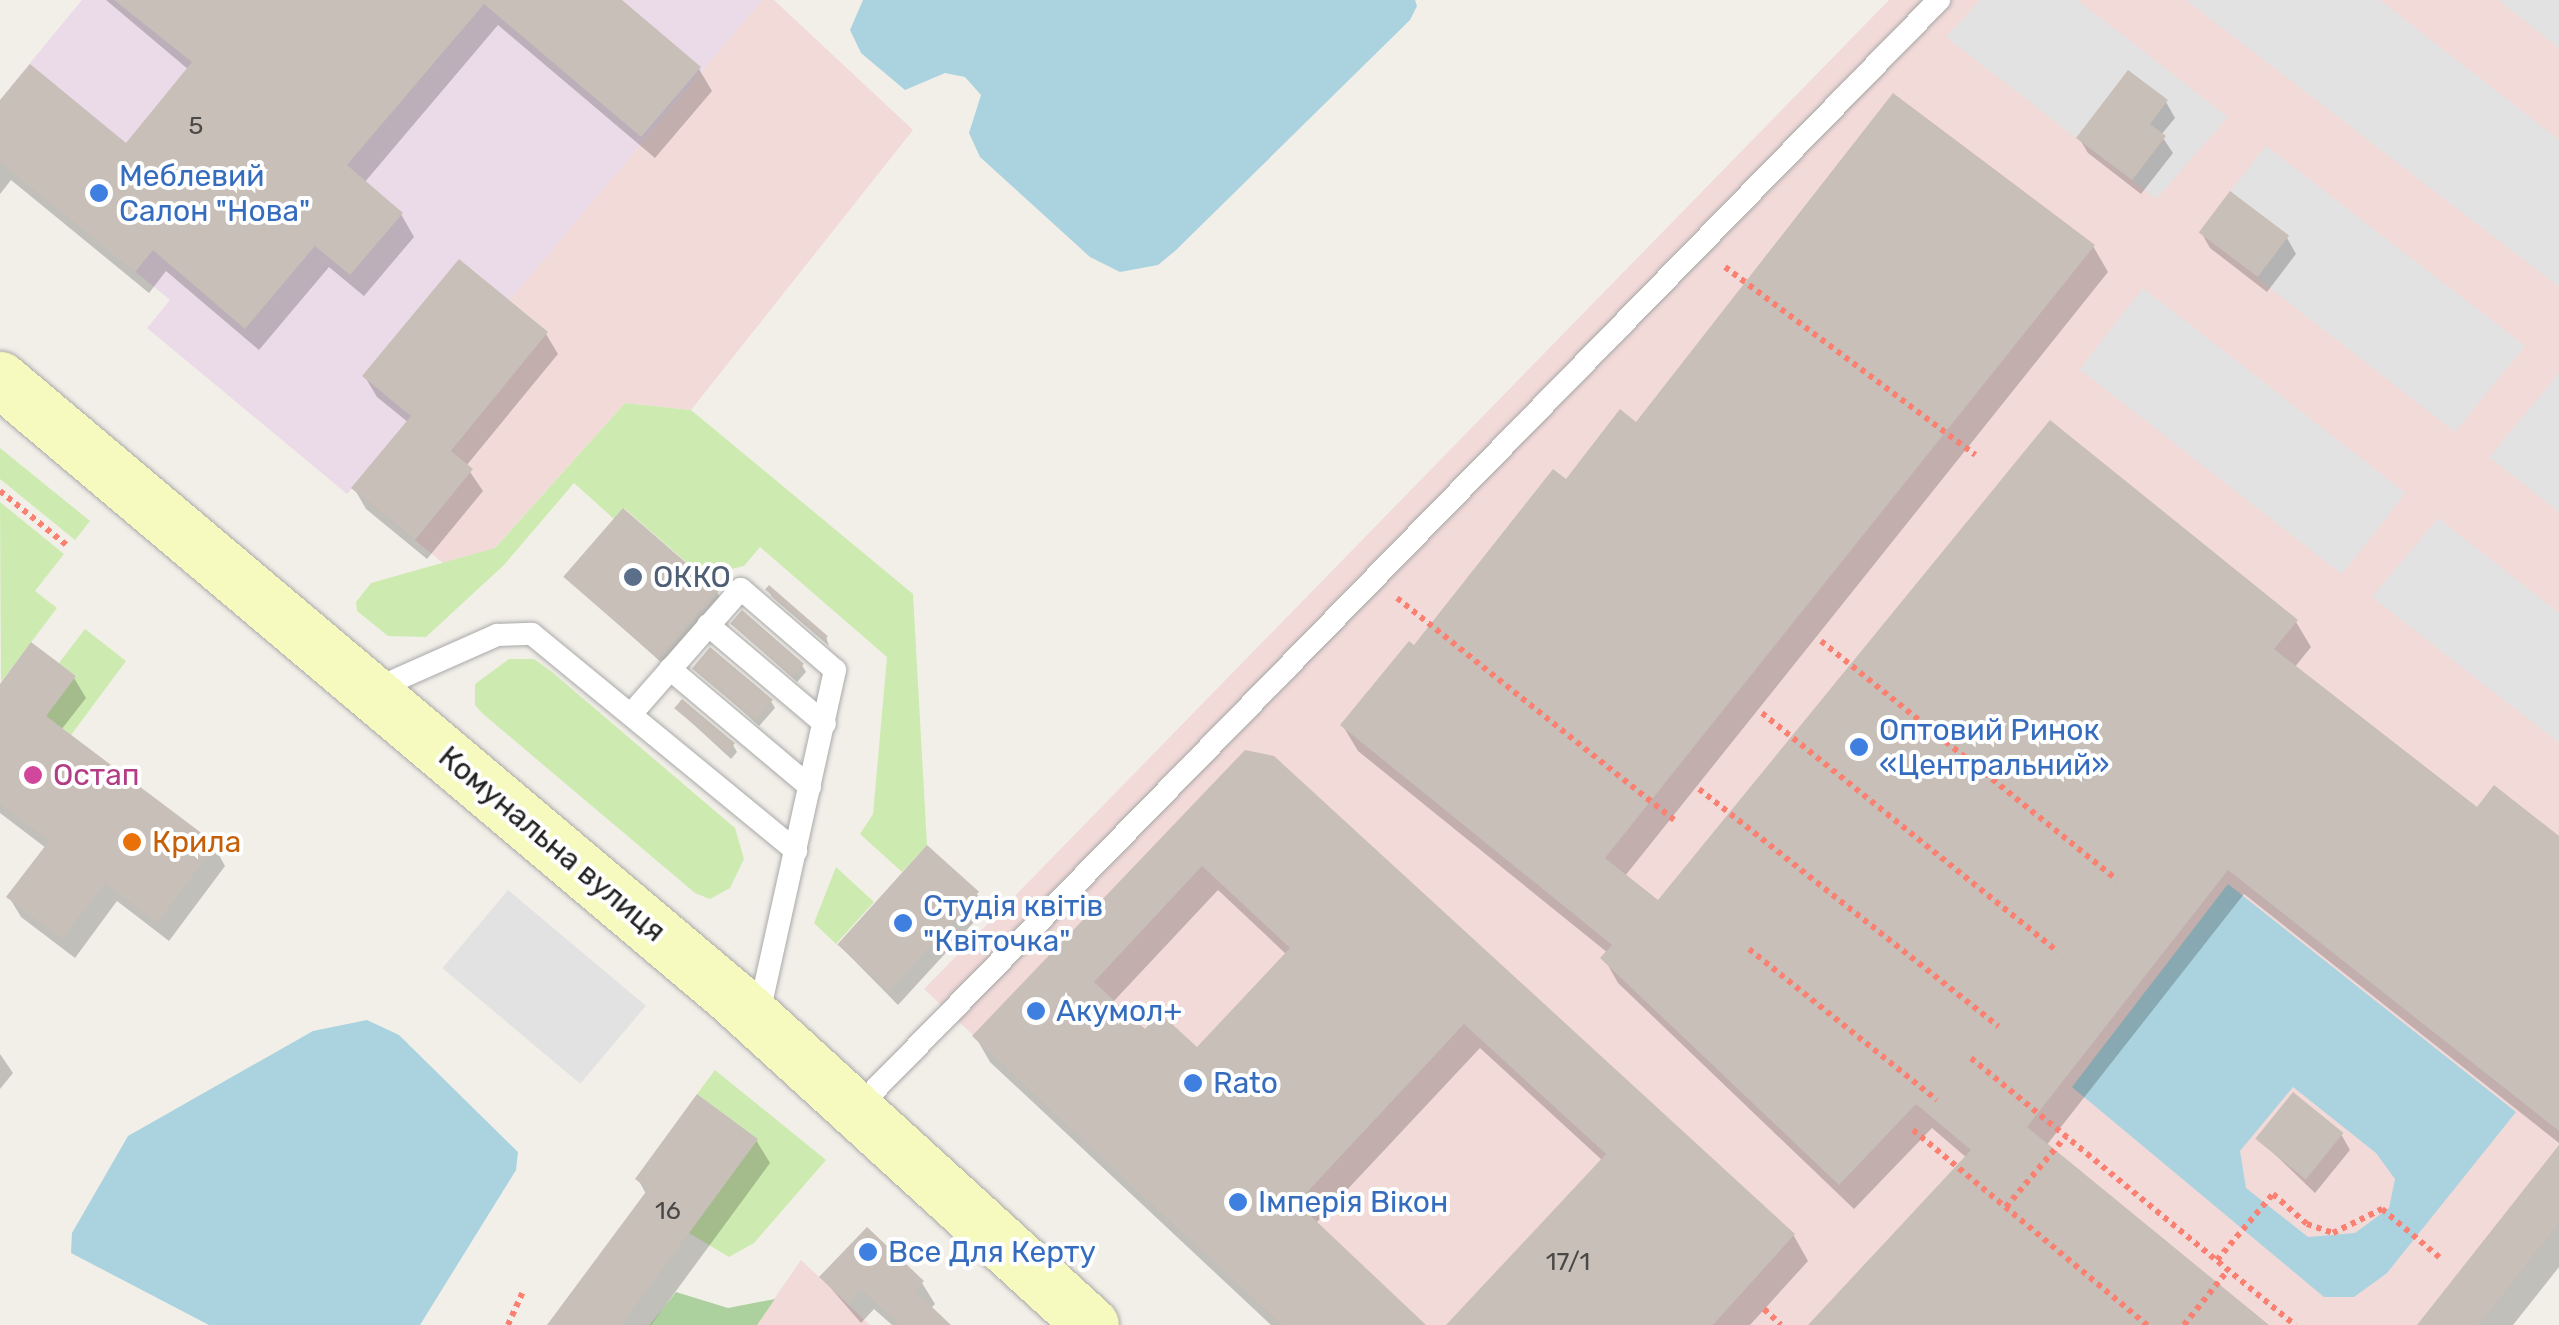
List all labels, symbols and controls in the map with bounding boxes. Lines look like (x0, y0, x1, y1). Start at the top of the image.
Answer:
house number: 5 (189, 111, 203, 141)
place label: Меблевий Салон "Нова" (119, 158, 310, 228)
marker: Меблевий Салон "Нова" (88, 182, 110, 204)
place label: ОККО (653, 559, 731, 595)
marker: ОККО (622, 566, 644, 588)
place label: Оптовий Ринок «Центральний» (1879, 712, 2109, 782)
marker: Оптовий Ринок «Центральний» (1848, 736, 1870, 758)
street label: Комунальна вулиця (431, 739, 673, 949)
place label: Остап (53, 757, 140, 793)
marker: Остап (22, 764, 44, 786)
place label: Крила (152, 824, 241, 860)
marker: Крила (121, 831, 143, 853)
place label: Студія квітів "Квіточка" (923, 888, 1103, 958)
marker: Студія квітів "Квіточка" (892, 912, 914, 934)
place label: Акумол+ (1056, 993, 1182, 1029)
marker: Акумол+ (1025, 1000, 1047, 1022)
place label: Rato (1213, 1065, 1278, 1101)
marker: Rato (1182, 1072, 1204, 1094)
place label: Імперія Вікон (1258, 1184, 1448, 1220)
marker: Імперія Вікон (1227, 1191, 1249, 1213)
house number: 16 (655, 1196, 681, 1226)
place label: Все Для Керту (888, 1234, 1096, 1270)
marker: Все Для Керту (857, 1241, 879, 1263)
house number: 17/1 (1546, 1247, 1590, 1277)

